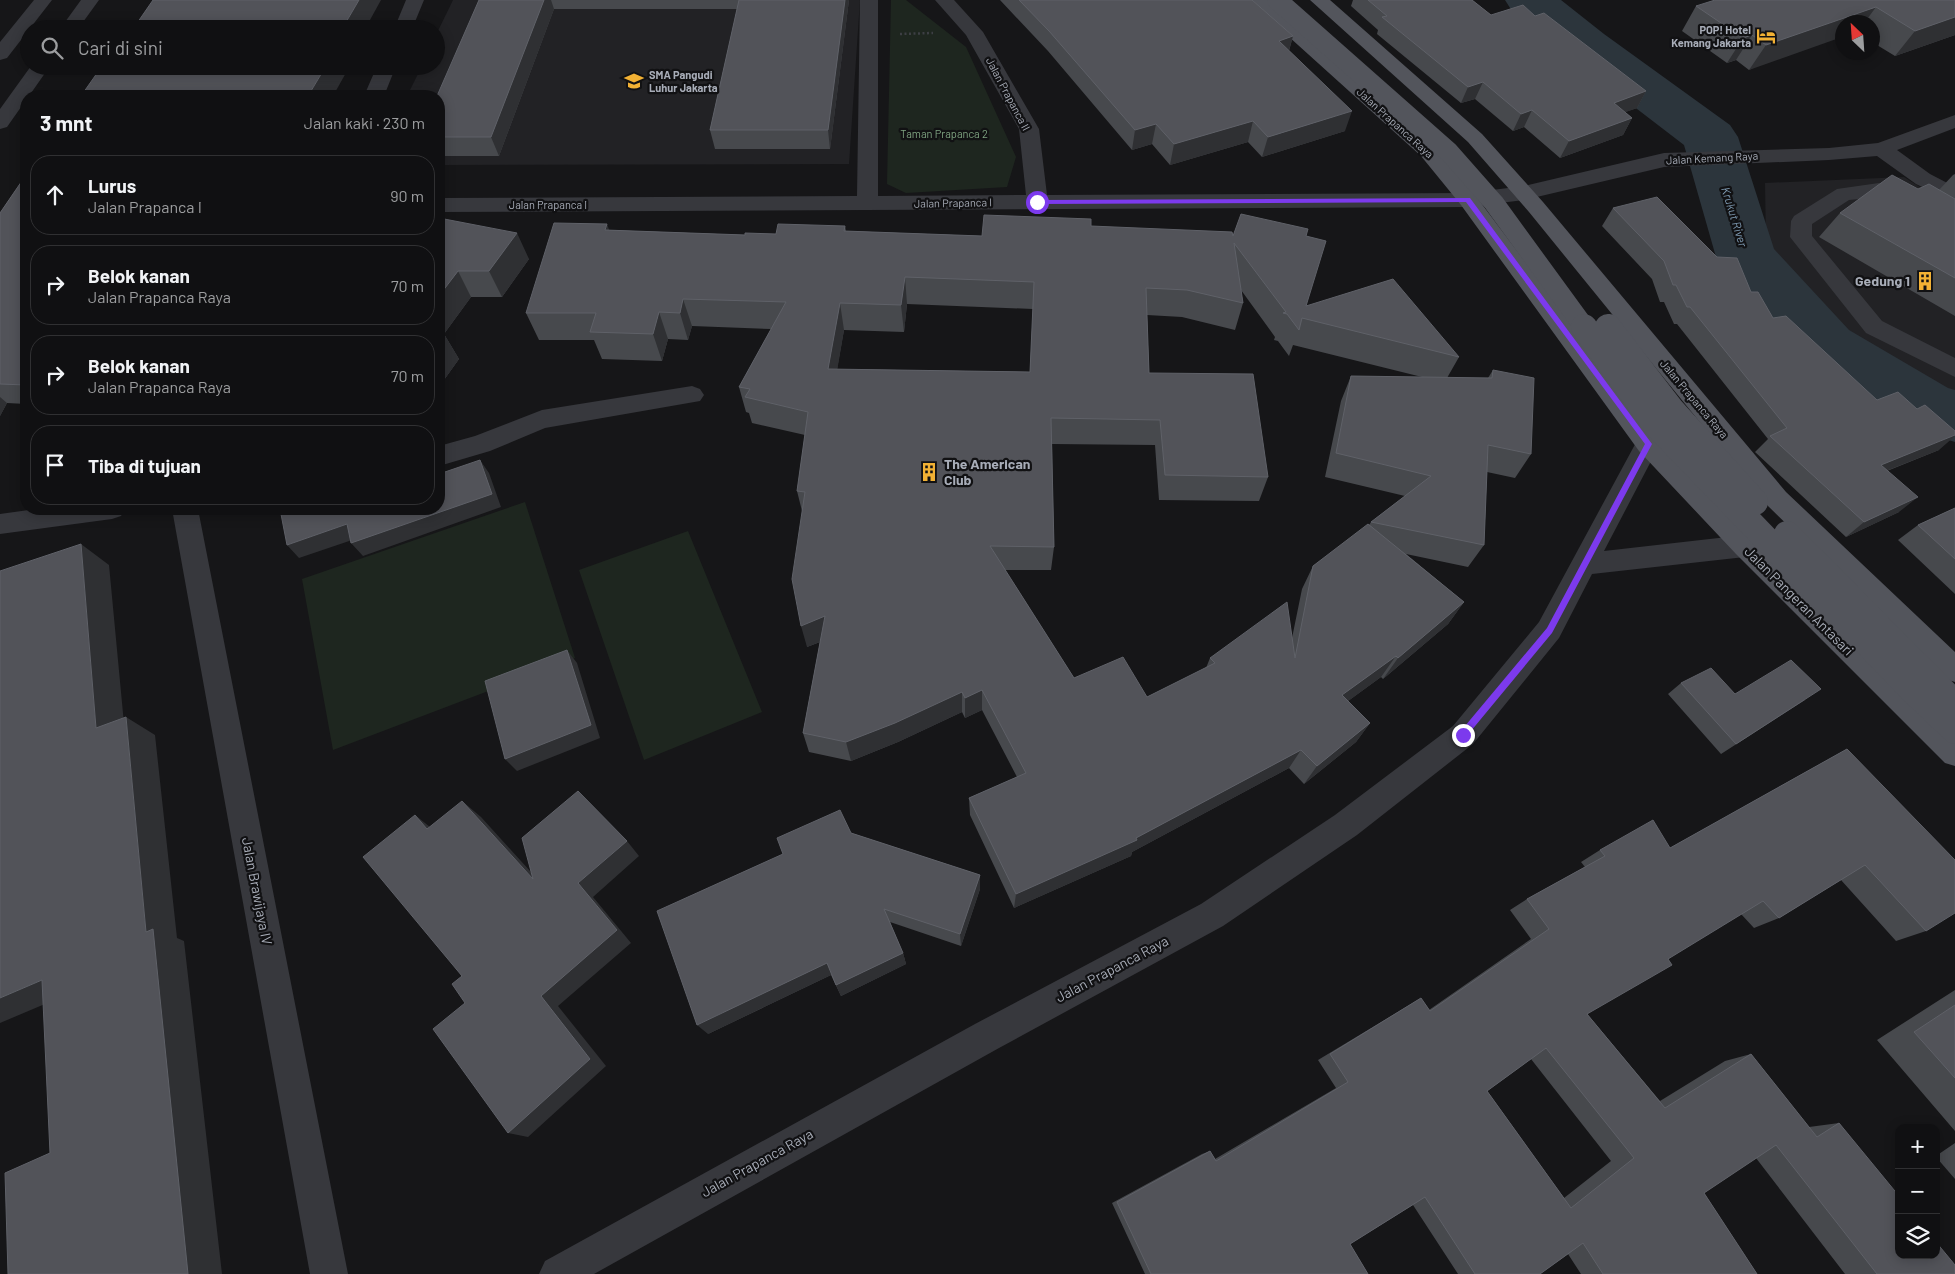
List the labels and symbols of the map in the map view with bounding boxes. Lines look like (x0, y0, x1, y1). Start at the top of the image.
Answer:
north arrow (1835, 15, 1880, 60)
place label: POP! Hotel Kemang Jakarta (1671, 23, 1751, 49)
hotel icon: POP! Hotel Kemang Jakarta (1755, 25, 1777, 47)
street label: Jalan Prapanca II (984, 55, 1033, 133)
place label: SMA Pangudi Luhur Jakarta (649, 68, 718, 94)
school or university icon: SMA Pangudi Luhur Jakarta (623, 70, 645, 92)
street label: Jalan Prapanca Raya (1354, 85, 1436, 160)
park label: Taman Prapanca 2 (900, 127, 988, 140)
street label: Jalan Kemang Raya (1666, 149, 1758, 166)
water label: Krukut River (1719, 185, 1751, 249)
route start (1026, 191, 1049, 214)
street label: Jalan Prapanca I (914, 195, 992, 210)
street label: Jalan Prapanca I (509, 198, 587, 211)
building icon: Gedung 1 (1914, 270, 1936, 292)
place label: Gedung 1 (1855, 272, 1910, 289)
street label: Jalan Prapanca Raya (1658, 357, 1731, 441)
place label: The American Club (944, 455, 1030, 488)
building icon: The American Club (918, 461, 940, 483)
street label: Jalan Pangeran Antasari (1741, 543, 1857, 659)
route end (1452, 724, 1475, 747)
street label: Jalan Brawijaya IV (239, 836, 276, 946)
street label: Jalan Prapanca Raya (1053, 932, 1171, 1005)
street label: Jalan Prapanca Raya (698, 1125, 816, 1200)

